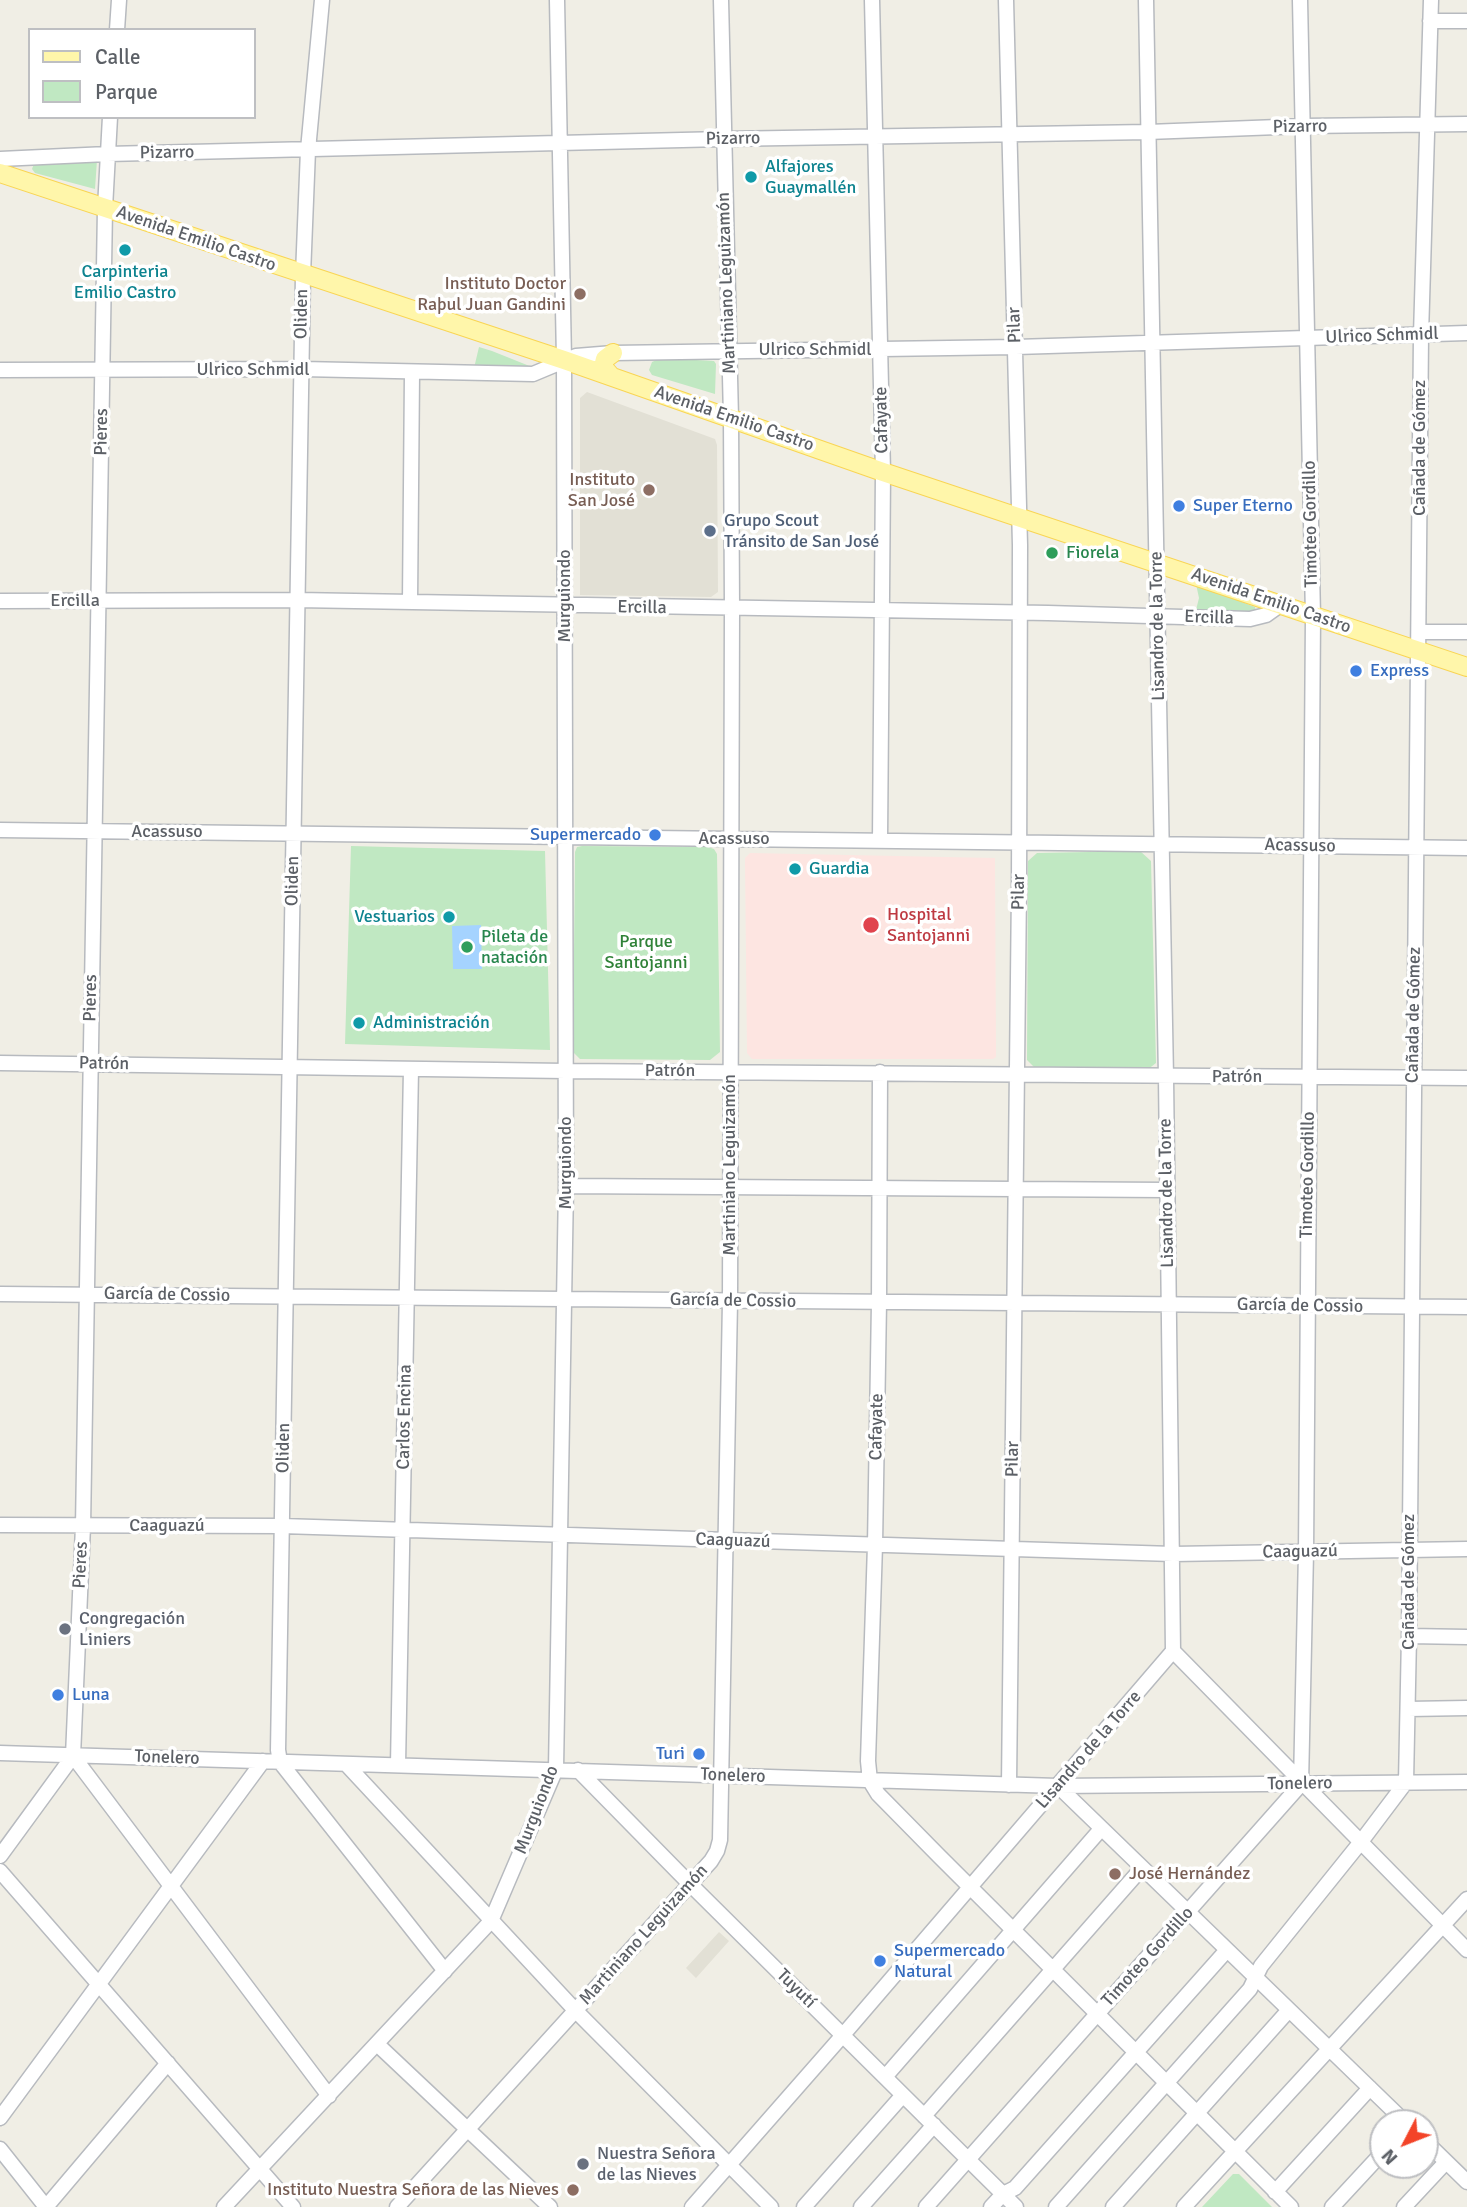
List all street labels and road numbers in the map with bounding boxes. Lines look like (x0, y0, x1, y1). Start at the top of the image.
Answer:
street label: Pizarro (1273, 116, 1327, 138)
street label: Pizarro (706, 128, 760, 150)
street label: Pizarro (140, 142, 194, 164)
street label: Martiniano Leguizamón (713, 192, 741, 374)
street label: Avenida Emilio Castro (113, 202, 279, 276)
street label: Oliden (291, 289, 313, 339)
street label: Pilar (1004, 307, 1026, 343)
street label: Ulrico Schmidl (1325, 323, 1439, 349)
street label: Ulrico Schmidl (758, 339, 872, 361)
street label: Ulrico Schmidl (196, 359, 310, 381)
street label: Cañada de Gómez (1409, 380, 1431, 516)
street label: Avenida Emilio Castro (651, 382, 817, 456)
street label: Cafayate (871, 386, 893, 454)
street label: Pieres (91, 408, 113, 456)
street label: Timoteo Gordillo (1299, 460, 1323, 588)
street label: Murguiondo (554, 549, 576, 643)
street label: Lisandro de la Torre (1146, 551, 1170, 701)
street label: Avenida Emilio Castro (1188, 564, 1354, 638)
street label: Ercilla (50, 590, 100, 612)
street label: Ercilla (617, 597, 667, 619)
street label: Ercilla (1184, 606, 1234, 630)
street label: Acassuso (131, 821, 203, 843)
street label: Acassuso (698, 828, 770, 850)
street label: Acassuso (1264, 835, 1336, 857)
street label: Oliden (282, 856, 304, 906)
street label: Pilar (1008, 874, 1030, 910)
street label: Cañada de Gómez (1402, 947, 1426, 1083)
street label: Pieres (80, 974, 102, 1022)
street label: Patrón (79, 1053, 129, 1075)
street label: Patrón (645, 1060, 695, 1082)
street label: Patrón (1212, 1066, 1262, 1088)
street label: Martiniano Leguizamón (719, 1074, 741, 1256)
street label: Timoteo Gordillo (1296, 1111, 1320, 1239)
street label: Murguiondo (555, 1116, 577, 1210)
street label: Lisandro de la Torre (1155, 1118, 1179, 1268)
street label: García de Cossio (104, 1283, 230, 1307)
street label: García de Cossio (670, 1289, 796, 1313)
street label: García de Cossio (1237, 1294, 1363, 1318)
street label: Carlos Encina (393, 1364, 417, 1470)
street label: Cafayate (866, 1393, 888, 1461)
street label: Oliden (273, 1423, 295, 1473)
street label: Pilar (1002, 1441, 1024, 1477)
street label: Cañada de Gómez (1398, 1514, 1420, 1650)
street label: Caaguazú (129, 1515, 205, 1537)
street label: Caaguazú (695, 1529, 771, 1553)
street label: Pieres (69, 1541, 93, 1589)
street label: Caaguazú (1262, 1541, 1338, 1563)
street label: Lisandro de la Torre (1032, 1687, 1146, 1813)
street label: Tonelero (134, 1746, 200, 1770)
street label: Murguiondo (510, 1763, 564, 1857)
street label: Tonelero (700, 1764, 766, 1788)
street label: Tonelero (1267, 1773, 1333, 1795)
street label: Martiniano Leguizamón (575, 1860, 713, 2010)
street label: Timoteo Gordillo (1097, 1903, 1199, 2011)
street label: Tuyutí (772, 1965, 820, 2013)

